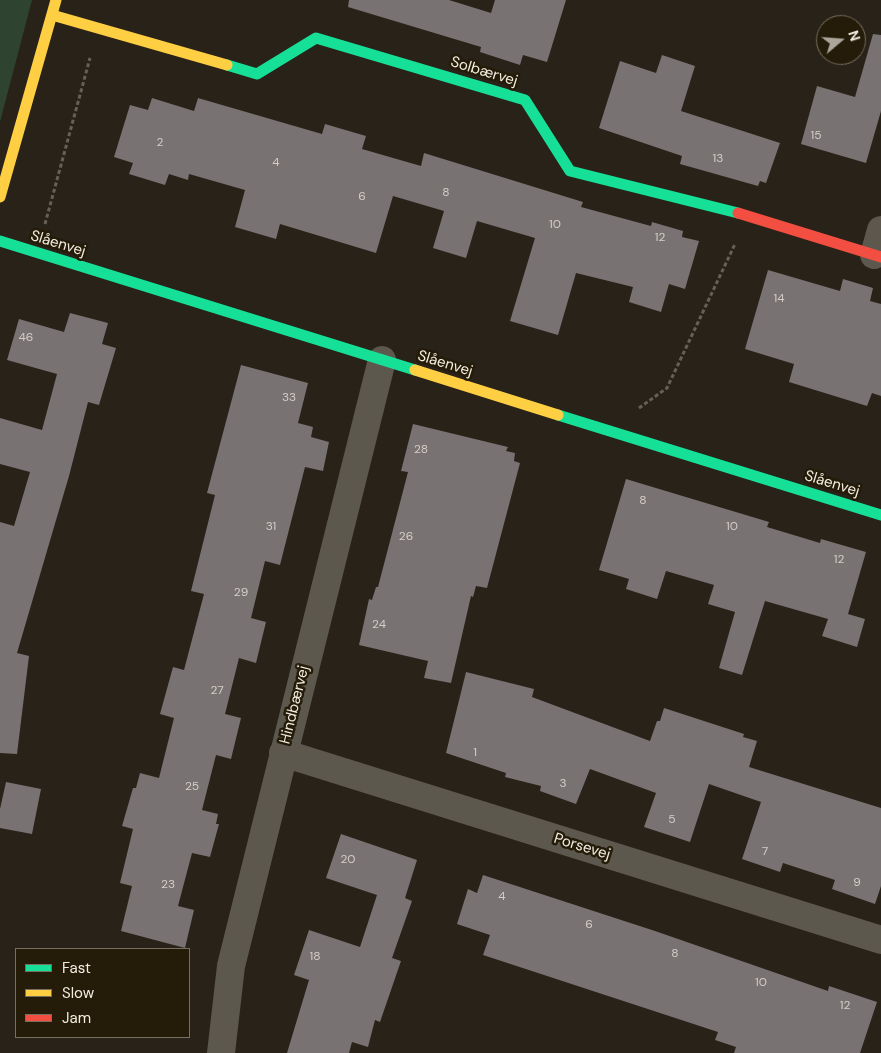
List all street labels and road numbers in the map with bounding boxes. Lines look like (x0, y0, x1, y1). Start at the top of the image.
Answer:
street label: Solbærvej (448, 53, 520, 91)
street label: Slåenvej (28, 227, 88, 261)
street label: Slåenvej (415, 347, 475, 381)
street label: Slåenvej (802, 467, 862, 501)
street label: Hindbærvej (277, 664, 313, 746)
street label: Porsevej (552, 830, 612, 864)

